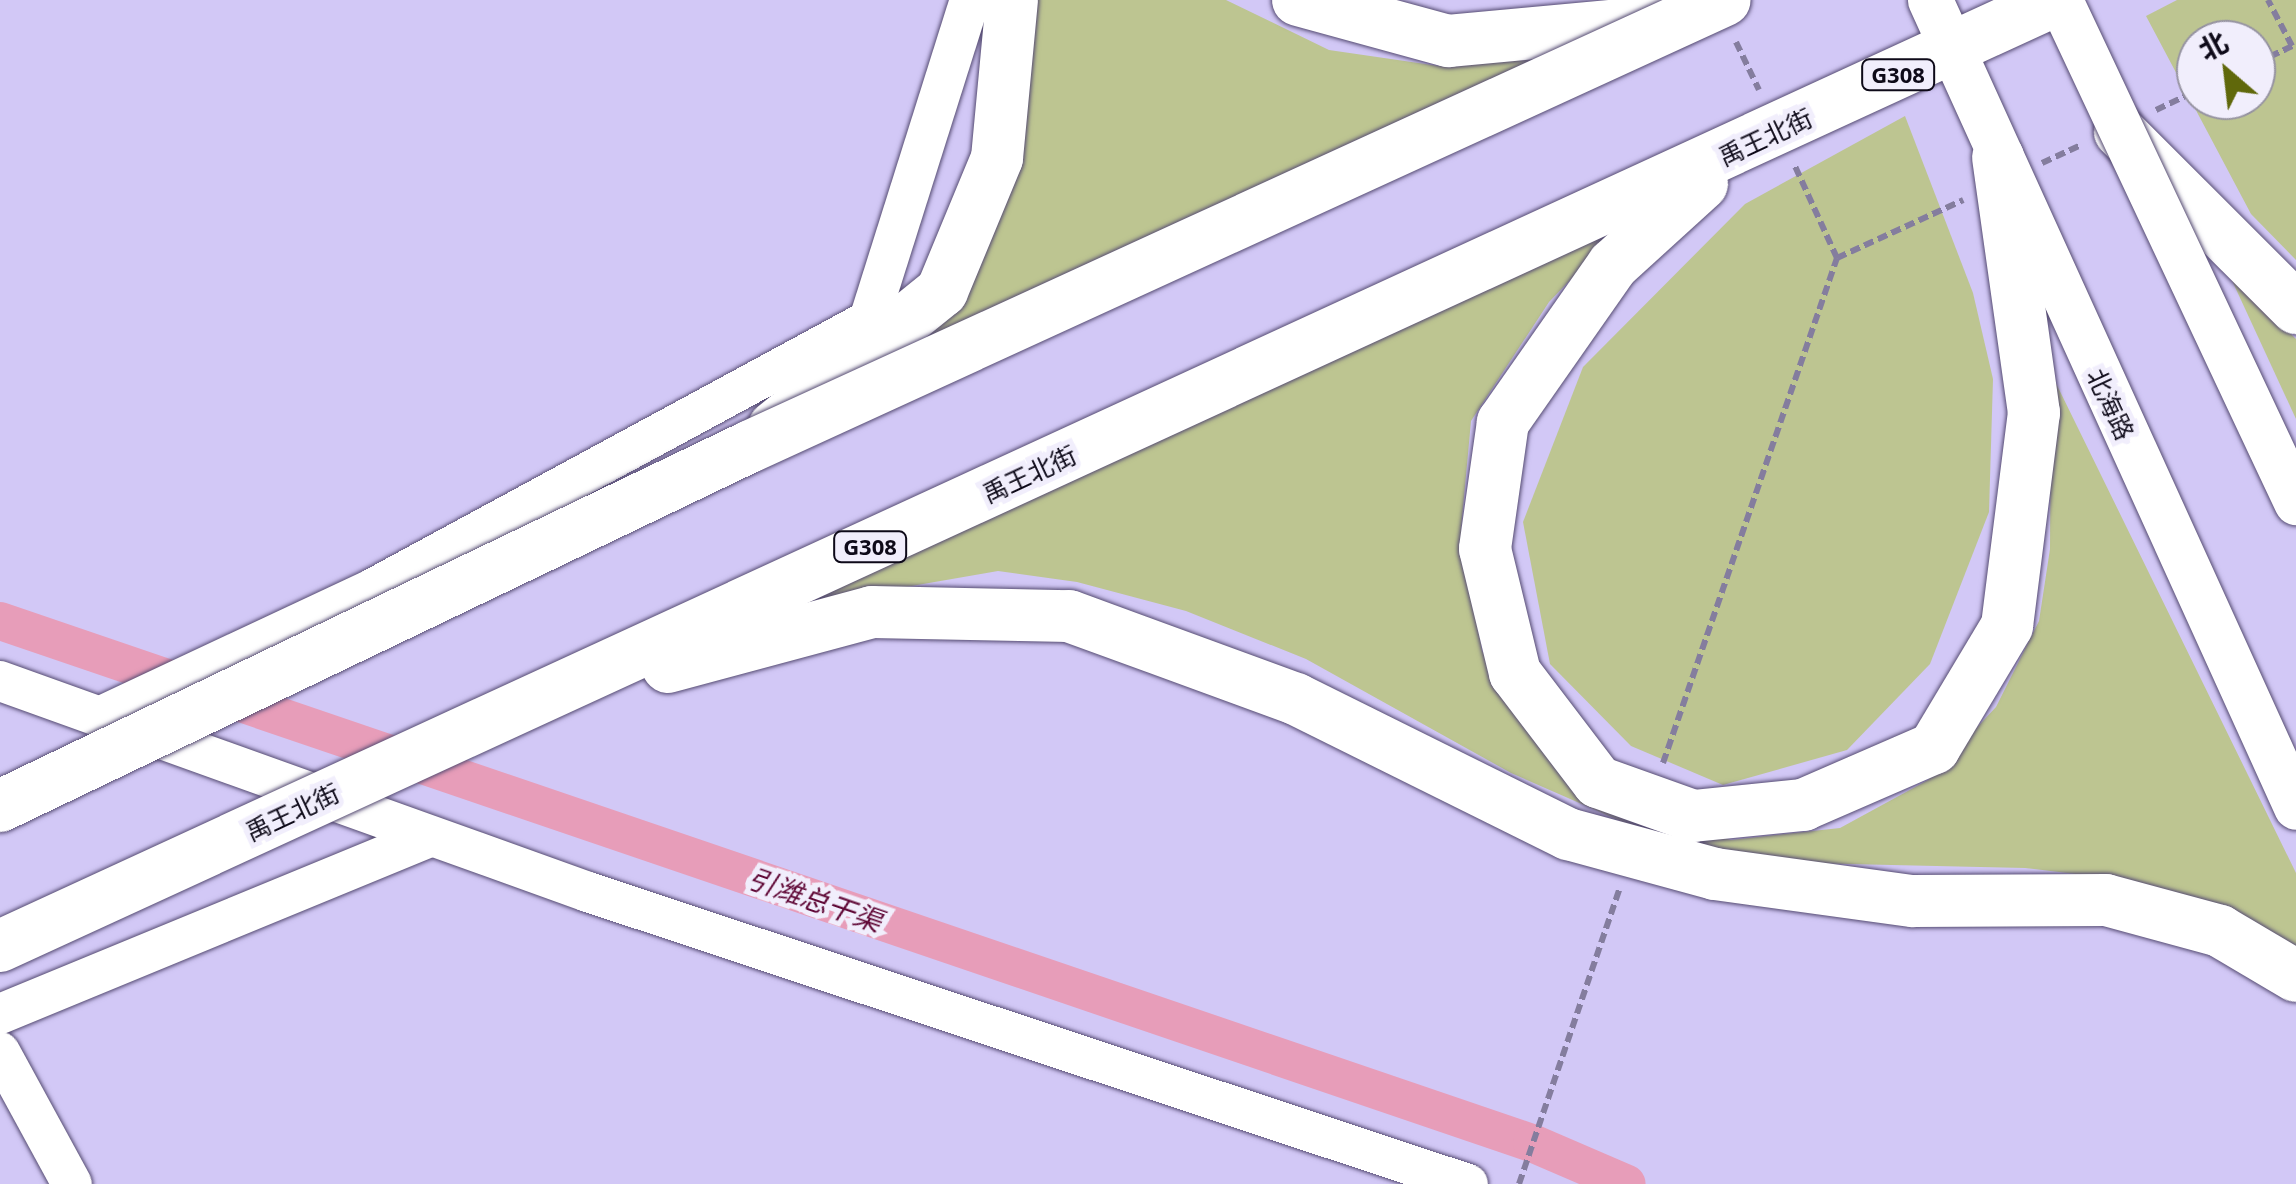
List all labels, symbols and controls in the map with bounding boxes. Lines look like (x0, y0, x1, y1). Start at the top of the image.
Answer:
north arrow (2176, 20, 2276, 120)
text: 北 (2192, 22, 2234, 69)
road number: G308 (1860, 58, 1936, 92)
street label: 禹王北街 (1713, 102, 1817, 172)
street label: 北海路 (2082, 364, 2140, 444)
street label: 禹王北街 (977, 439, 1081, 509)
road number: G308 (832, 530, 908, 564)
street label: 禹王北街 (240, 777, 344, 847)
water label: 引潍总干渠 (743, 860, 887, 938)

